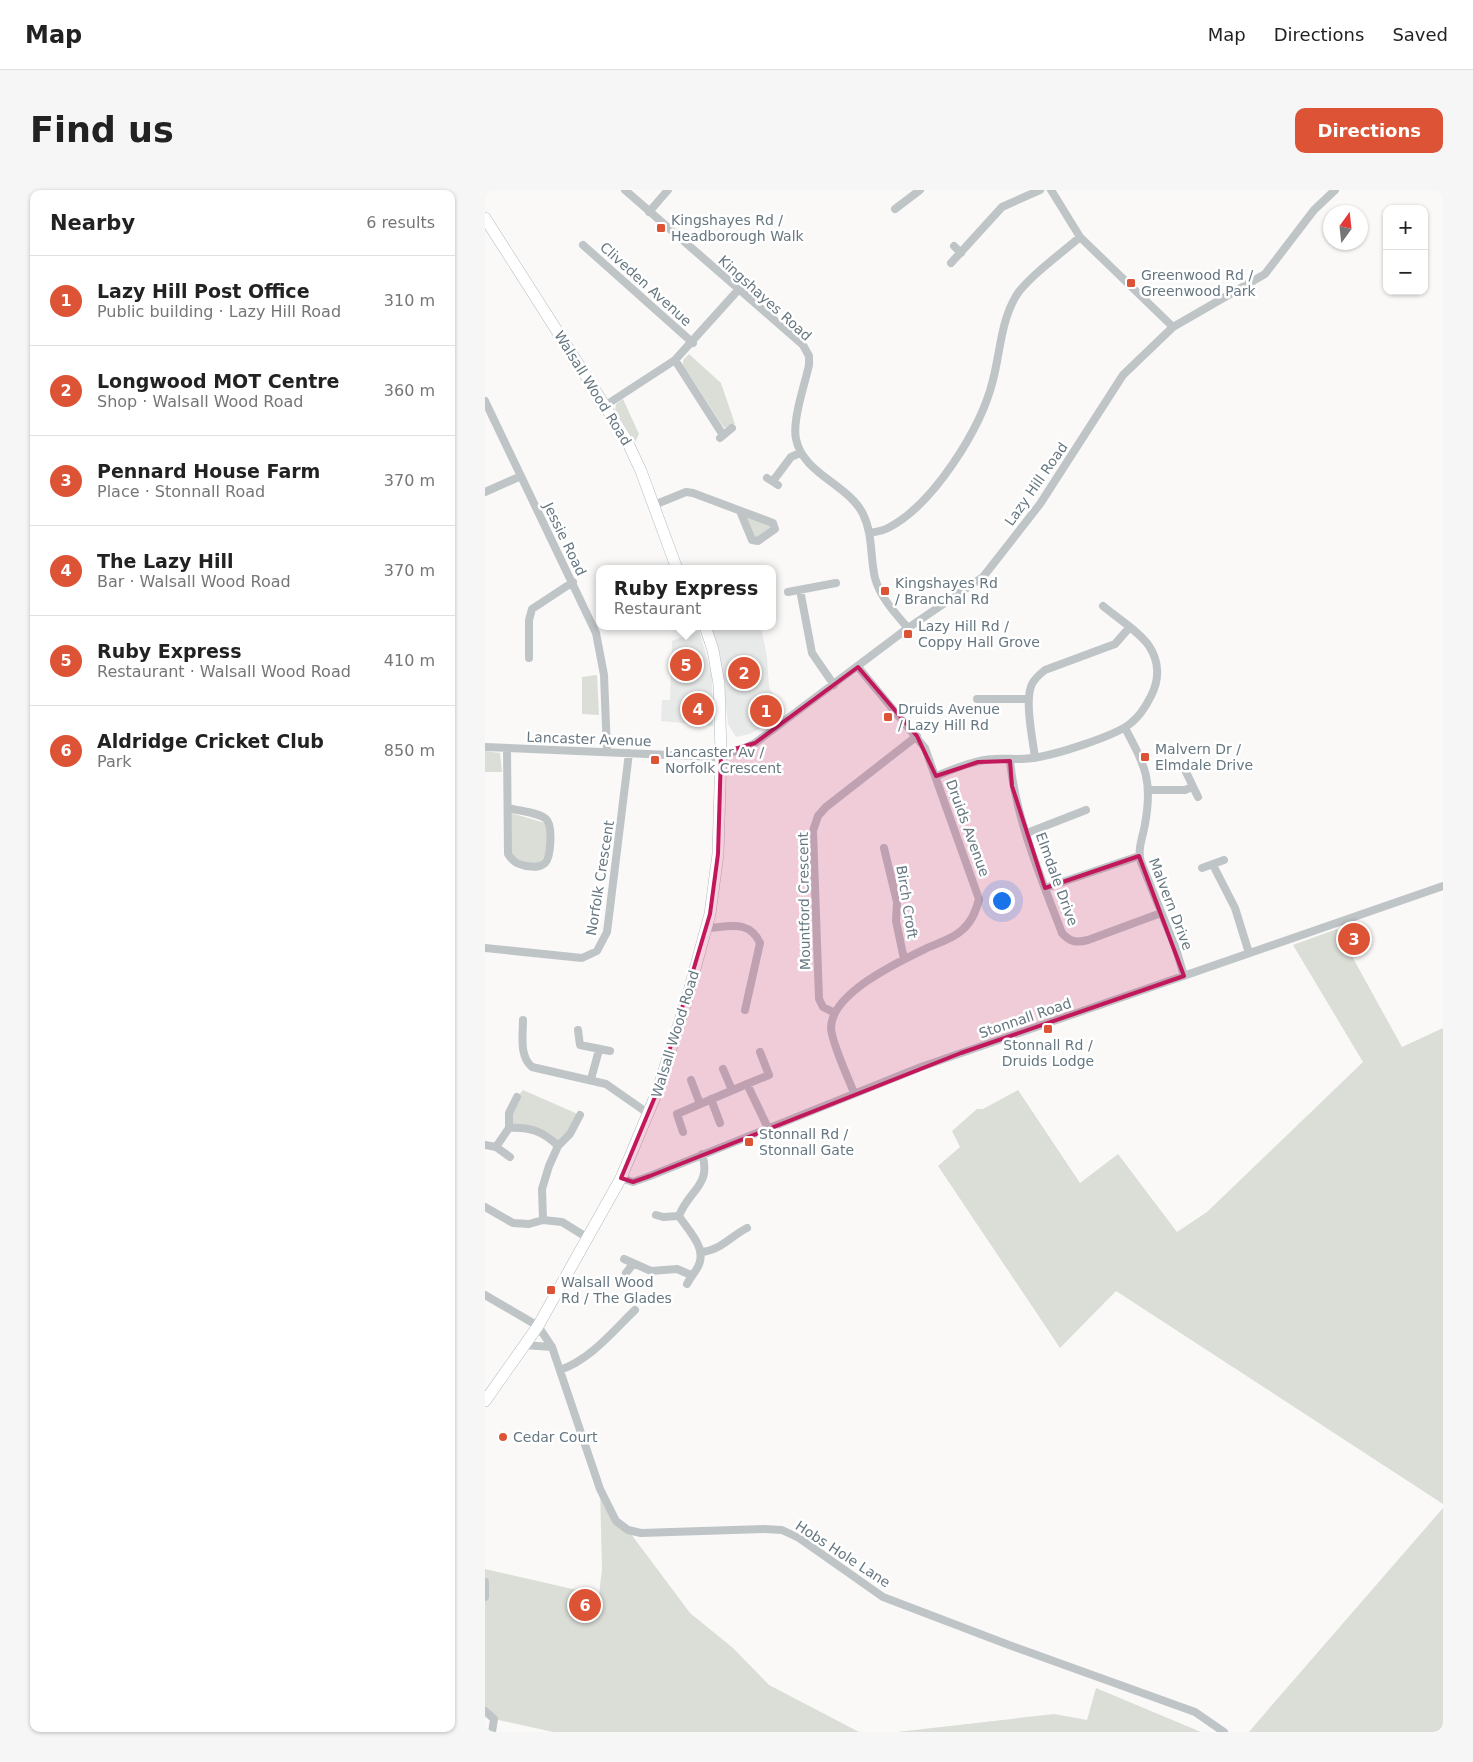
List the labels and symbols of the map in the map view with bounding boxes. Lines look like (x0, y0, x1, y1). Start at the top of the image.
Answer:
north arrow (1323, 205, 1368, 250)
place label: Kingshayes Rd / Headborough Walk (671, 212, 805, 244)
marker: Kingshayes Rd / Headborough Walk (655, 222, 667, 234)
street label: Cliveden Avenue (597, 239, 695, 329)
street label: Kingshayes Road (715, 252, 815, 344)
place label: Greenwood Rd / Greenwood Park (1141, 267, 1256, 299)
marker: Greenwood Rd / Greenwood Park (1125, 277, 1137, 289)
street label: Walsall Wood Road (551, 328, 635, 448)
street label: Lazy Hill Road (1001, 439, 1071, 529)
street label: Jessie Road (540, 499, 590, 578)
place label: Kingshayes Rd / Branchal Rd (895, 575, 998, 607)
marker: Kingshayes Rd / Branchal Rd (879, 585, 891, 597)
place label: Lazy Hill Rd / Coppy Hall Grove (918, 618, 1040, 650)
marker: Lazy Hill Rd / Coppy Hall Grove (902, 628, 914, 640)
pin: 5 (670, 646, 702, 684)
pin: 2 (728, 654, 760, 692)
pin: 4 (682, 690, 714, 728)
pin: 1 (750, 692, 782, 730)
place label: Druids Avenue / Lazy Hill Rd (898, 701, 1000, 733)
marker: Druids Avenue / Lazy Hill Rd (882, 711, 894, 723)
street label: Lancaster Avenue (526, 729, 652, 749)
place label: Malvern Dr / Elmdale Drive (1155, 741, 1253, 773)
place label: Lancaster Av / Norfolk Crescent (665, 744, 782, 776)
marker: Malvern Dr / Elmdale Drive (1139, 751, 1151, 763)
marker: Lancaster Av / Norfolk Crescent (649, 754, 661, 766)
street label: Druids Avenue (943, 777, 993, 879)
street label: Norfolk Crescent (583, 819, 617, 937)
street label: Elmdale Drive (1033, 830, 1081, 928)
street label: Mountford Crescent (795, 831, 813, 970)
street label: Malvern Drive (1146, 856, 1196, 952)
street label: Birch Croft (893, 864, 921, 940)
your location (989, 888, 1015, 914)
pin: 3 (1338, 920, 1370, 958)
street label: Walsall Wood Road (648, 968, 702, 1100)
street label: Stonnall Road (977, 995, 1073, 1041)
marker: Stonnall Rd / Druids Lodge (1042, 1023, 1054, 1035)
place label: Stonnall Rd / Druids Lodge (1002, 1037, 1094, 1069)
place label: Stonnall Rd / Stonnall Gate (759, 1126, 854, 1158)
marker: Stonnall Rd / Stonnall Gate (743, 1136, 755, 1148)
place label: Walsall Wood Rd / The Glades (561, 1274, 672, 1306)
marker: Walsall Wood Rd / The Glades (545, 1284, 557, 1296)
place label: Cedar Court (513, 1429, 598, 1445)
marker: Cedar Court (497, 1431, 509, 1443)
street label: Hobs Hole Lane (793, 1517, 893, 1591)
pin: 6 (569, 1586, 601, 1624)

